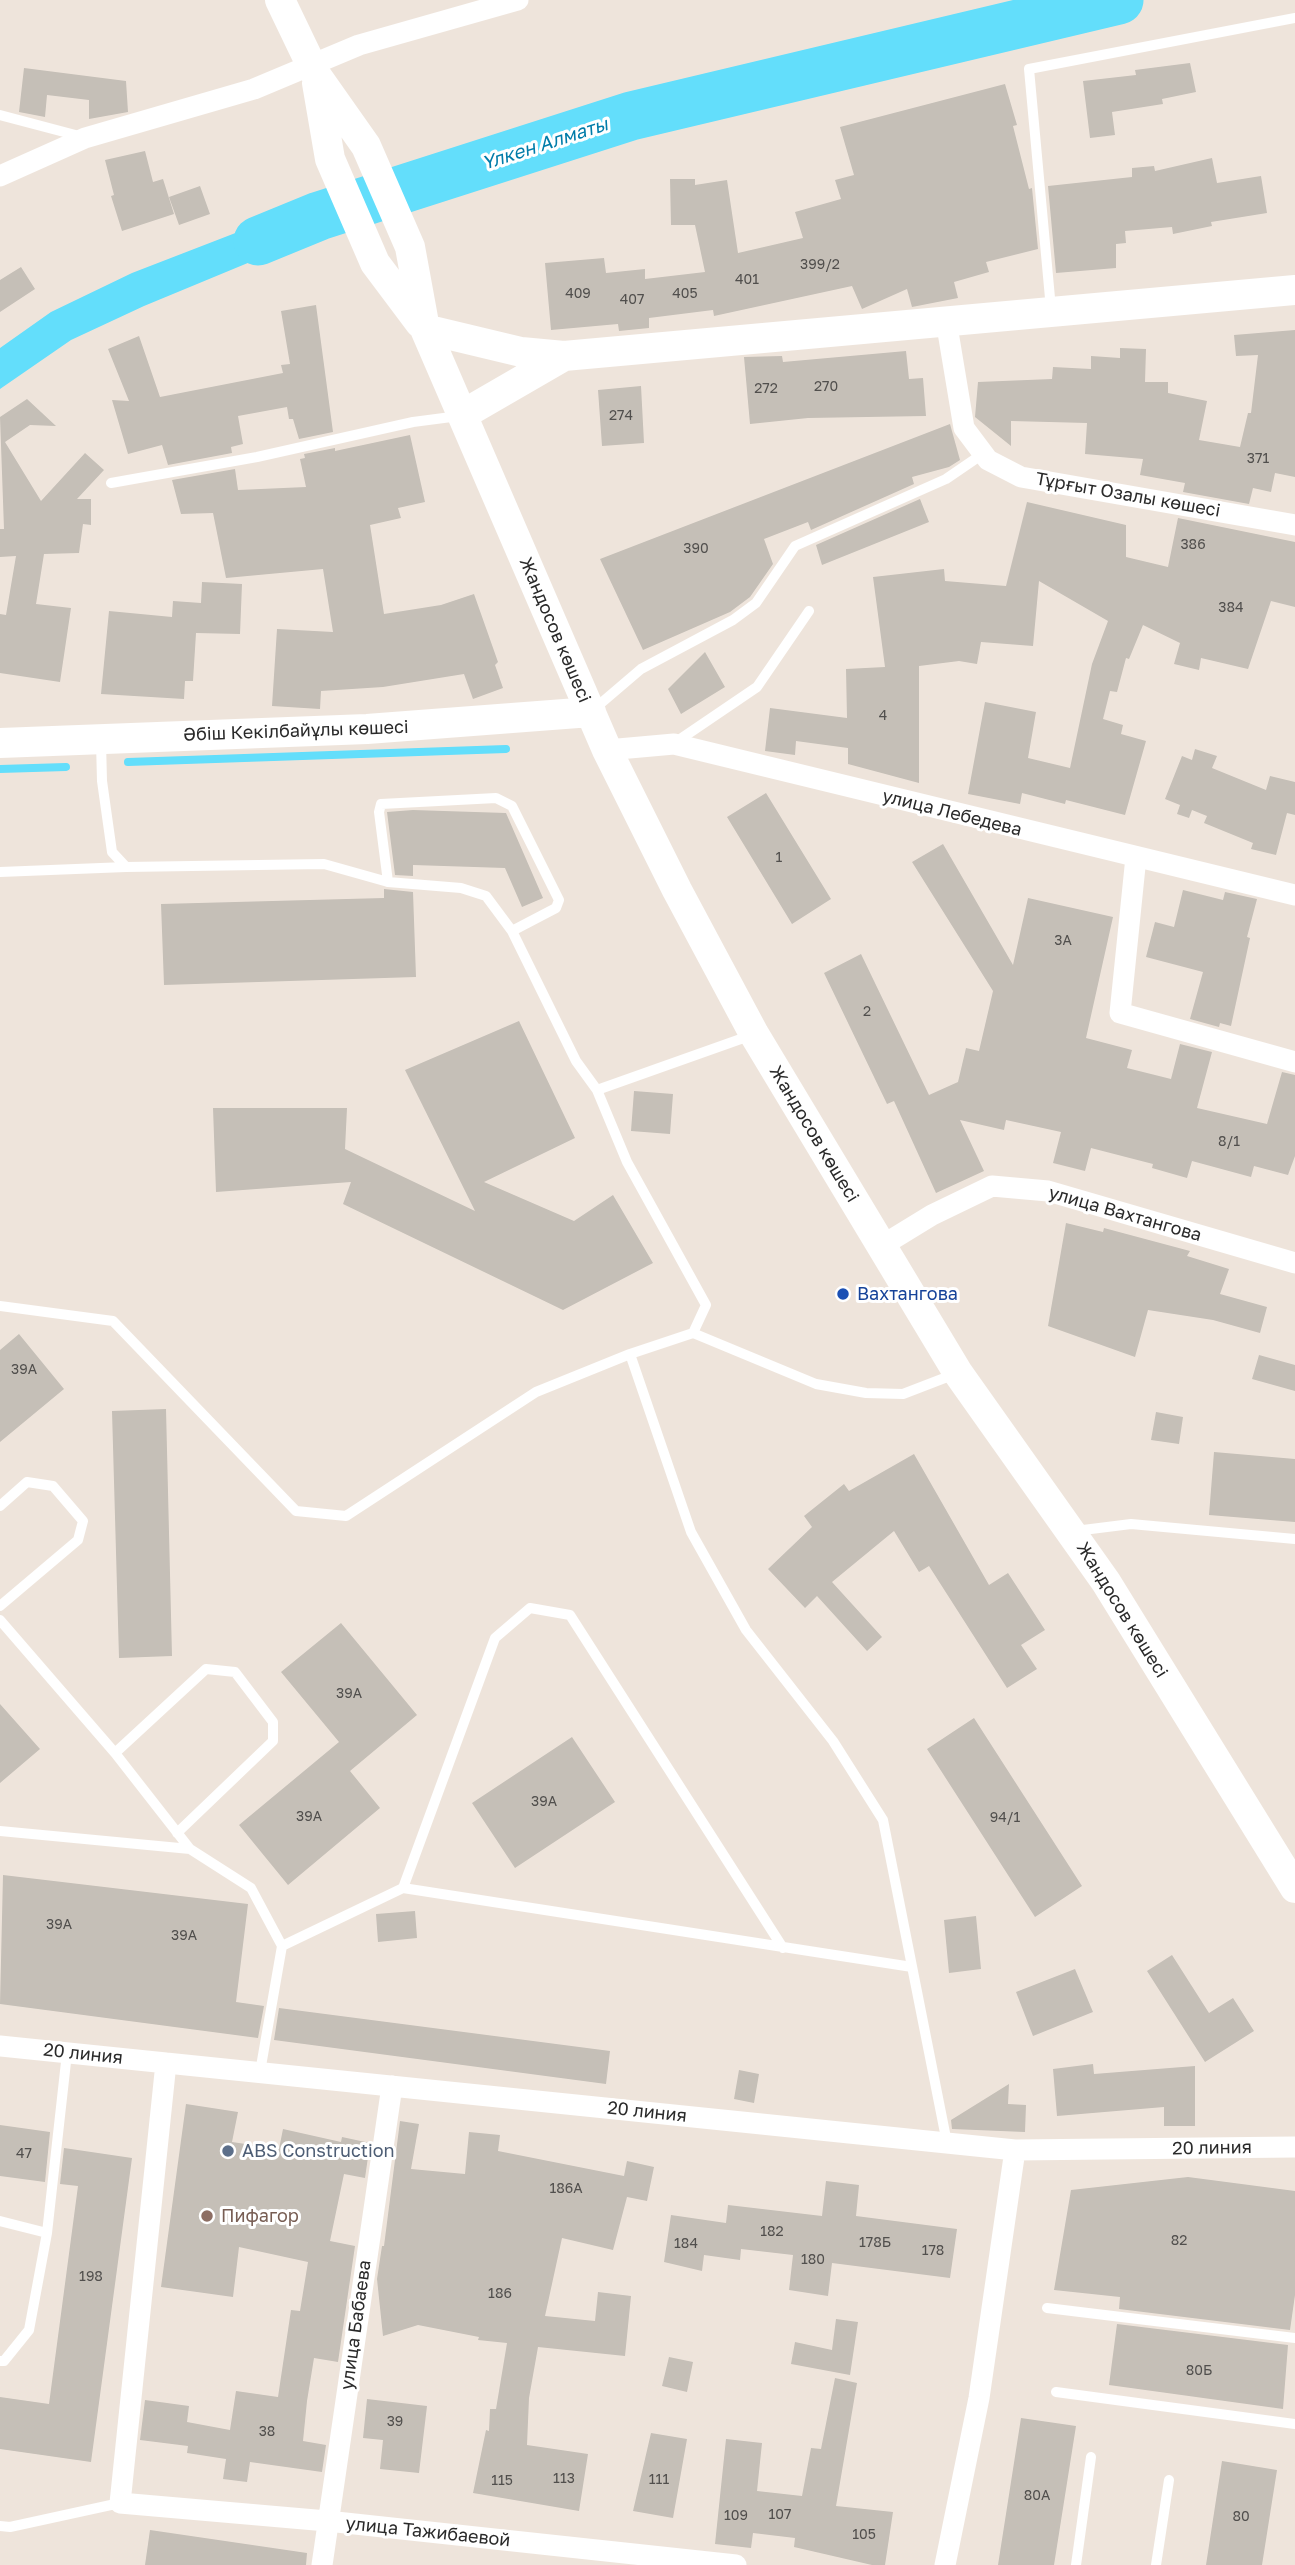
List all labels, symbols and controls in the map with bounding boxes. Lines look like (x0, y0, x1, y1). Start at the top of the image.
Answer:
water label: Үлкен Алматы (479, 113, 611, 175)
house number: 399/2 (800, 257, 840, 273)
house number: 401 (735, 272, 759, 288)
house number: 409 (565, 286, 591, 302)
house number: 405 (672, 286, 698, 302)
house number: 407 (620, 292, 644, 308)
house number: 270 (814, 379, 838, 395)
house number: 272 (754, 381, 778, 397)
house number: 274 (609, 408, 633, 424)
house number: 371 (1247, 451, 1269, 467)
street label: Тұрғыт Озалы көшесі (1034, 468, 1222, 522)
house number: 386 (1180, 537, 1206, 553)
house number: 390 (683, 541, 709, 557)
street label: Жандосов көшесі (515, 554, 595, 706)
house number: 384 (1218, 600, 1244, 616)
house number: 4 (879, 708, 887, 724)
street label: Әбіш Кекілбайұлы көшесі (183, 716, 409, 746)
street label: улица Лебедева (880, 785, 1024, 841)
house number: 1 (776, 850, 782, 866)
house number: 3А (1054, 933, 1072, 949)
house number: 2 (863, 1004, 871, 1020)
street label: Жандосов көшесі (765, 1062, 863, 1206)
house number: 8/1 (1218, 1134, 1240, 1150)
street label: улица Вахтангова (1046, 1182, 1204, 1246)
place label: Вахтангова (857, 1283, 958, 1305)
marker: Вахтангова (835, 1286, 851, 1302)
house number: 39А (11, 1362, 37, 1378)
street label: Жандосов көшесі (1072, 1538, 1172, 1682)
house number: 39А (336, 1686, 362, 1702)
house number: 39А (531, 1794, 557, 1810)
house number: 39А (296, 1809, 322, 1825)
house number: 94/1 (990, 1810, 1020, 1826)
house number: 39А (46, 1917, 72, 1933)
house number: 39А (171, 1928, 197, 1944)
street label: 20 линия (42, 2039, 124, 2069)
street label: 20 линия (606, 2097, 688, 2127)
street label: 20 линия (1172, 2137, 1252, 2159)
place label: ABS Construction (242, 2140, 395, 2162)
marker: ABS Construction (220, 2143, 236, 2159)
house number: 47 (16, 2146, 32, 2162)
house number: 186А (549, 2181, 583, 2197)
place label: Пифагор (221, 2205, 299, 2227)
marker: Пифагор (199, 2208, 215, 2224)
house number: 182 (760, 2224, 784, 2240)
house number: 82 (1171, 2233, 1187, 2249)
house number: 178Б (859, 2235, 891, 2251)
house number: 184 (674, 2236, 698, 2252)
house number: 178 (922, 2243, 944, 2259)
house number: 180 (801, 2252, 825, 2268)
street label: улица Бабаева (336, 2259, 376, 2391)
house number: 198 (79, 2269, 103, 2285)
house number: 186 (488, 2286, 512, 2302)
house number: 80Б (1186, 2363, 1212, 2379)
house number: 39 (387, 2414, 403, 2430)
house number: 38 (259, 2424, 275, 2440)
house number: 113 (553, 2471, 575, 2487)
house number: 111 (649, 2472, 669, 2488)
house number: 115 (491, 2473, 513, 2489)
house number: 80А (1024, 2488, 1050, 2504)
house number: 107 (769, 2507, 791, 2523)
house number: 109 (724, 2508, 748, 2524)
house number: 80 (1232, 2509, 1250, 2525)
street label: улица Тажибаевой (345, 2513, 511, 2551)
house number: 105 (852, 2527, 876, 2543)

